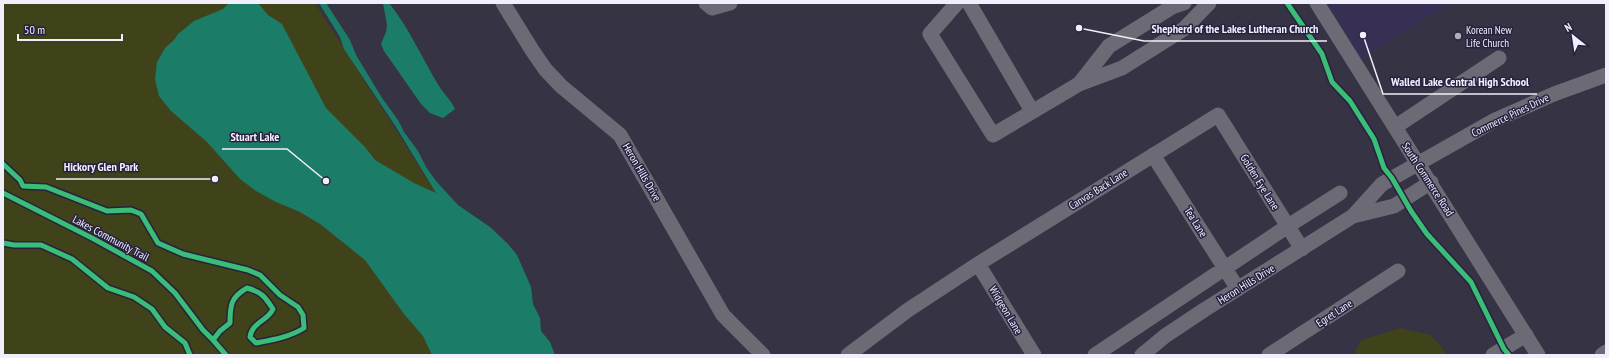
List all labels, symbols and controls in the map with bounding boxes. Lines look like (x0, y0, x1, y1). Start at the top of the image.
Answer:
scale bar (18, 16, 122, 42)
north arrow (1553, 16, 1593, 56)
callout: Shepherd of the Lakes Lutheran Church (1144, 17, 1327, 41)
text: N (1562, 20, 1574, 35)
text: Shepherd of the Lakes Lutheran Church (1152, 21, 1318, 36)
text: 50 m (24, 22, 45, 37)
place label: Korean New Life Church (1466, 23, 1512, 50)
marker: Korean New Life Church (1453, 31, 1463, 41)
callout: Walled Lake Central High School (1383, 70, 1537, 94)
text: Walled Lake Central High School (1390, 74, 1529, 89)
street label: Commerce Pines Drive (1469, 90, 1552, 140)
callout: Stuart Lake (222, 125, 287, 149)
text: Stuart Lake (231, 129, 279, 144)
street label: South Commerce Road (1399, 139, 1457, 219)
street label: Heron Hills Drive (620, 140, 664, 204)
street label: Golden Eye Lane (1237, 152, 1283, 213)
callout: Hickory Glen Park (56, 155, 147, 179)
text: Hickory Glen Park (64, 159, 138, 174)
street label: Canvas Back Lane (1066, 165, 1130, 213)
street label: Tea Lane (1181, 204, 1211, 240)
street label: Lakes Community Trail (70, 212, 152, 264)
street label: Heron Hills Drive (1215, 261, 1278, 307)
street label: Widgeon Lane (986, 283, 1026, 337)
street label: Egret Lane (1313, 296, 1355, 330)

